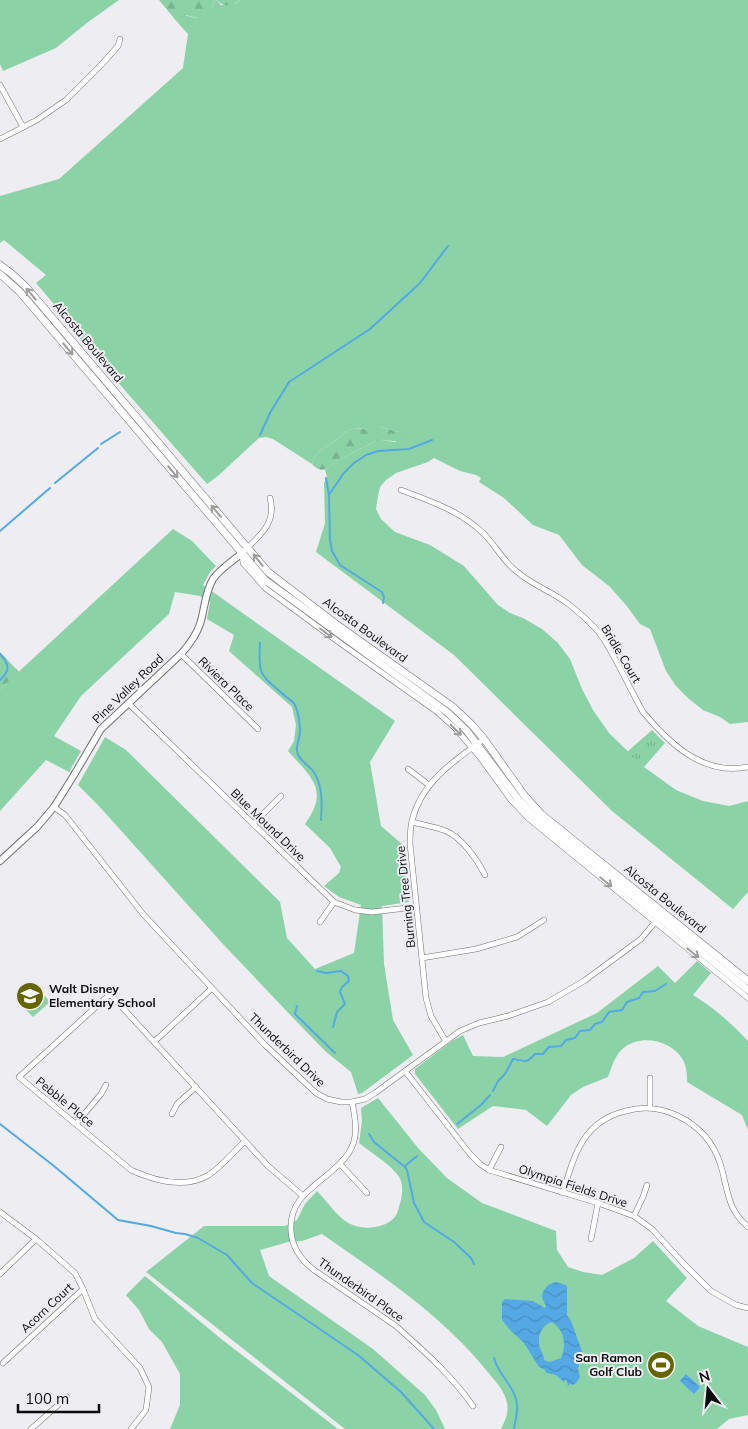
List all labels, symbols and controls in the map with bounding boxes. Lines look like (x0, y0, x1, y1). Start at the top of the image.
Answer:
one-way arrow (26, 287, 37, 300)
street label: Alcosta Boulevard (50, 298, 127, 385)
one-way arrow (62, 342, 73, 355)
one-way arrow (168, 466, 179, 479)
one-way arrow (210, 504, 222, 517)
one-way arrow (253, 554, 264, 567)
street label: Alcosta Boulevard (320, 594, 411, 665)
street label: Bridle Court (598, 622, 645, 686)
one-way arrow (319, 627, 332, 638)
street label: Pine Valley Road (89, 651, 166, 726)
street label: Riviera Place (195, 653, 257, 714)
one-way arrow (450, 724, 462, 736)
street label: Blue Mound Drive (228, 785, 309, 864)
street label: Burning Tree Drive (393, 845, 418, 949)
street label: Alcosta Boulevard (621, 861, 709, 936)
one-way arrow (599, 877, 612, 888)
one-way arrow (686, 948, 699, 959)
school or university icon: Walt Disney Elementary School (15, 981, 45, 1011)
place label: Walt Disney Elementary School (49, 981, 156, 1010)
street label: Thunderbird Drive (246, 1010, 329, 1090)
street label: Pebble Place (33, 1073, 98, 1130)
street label: Olympia Fields Drive (517, 1161, 630, 1210)
street label: Thunderbird Place (316, 1254, 407, 1325)
street label: Acorn Court (17, 1280, 76, 1336)
place label: San Ramon Golf Club (575, 1350, 642, 1379)
sports icon: San Ramon Golf Club (646, 1350, 676, 1380)
north arrow (683, 1364, 733, 1414)
text: N (697, 1366, 712, 1387)
scale bar (18, 1382, 99, 1414)
text: 100 m (25, 1389, 69, 1408)

